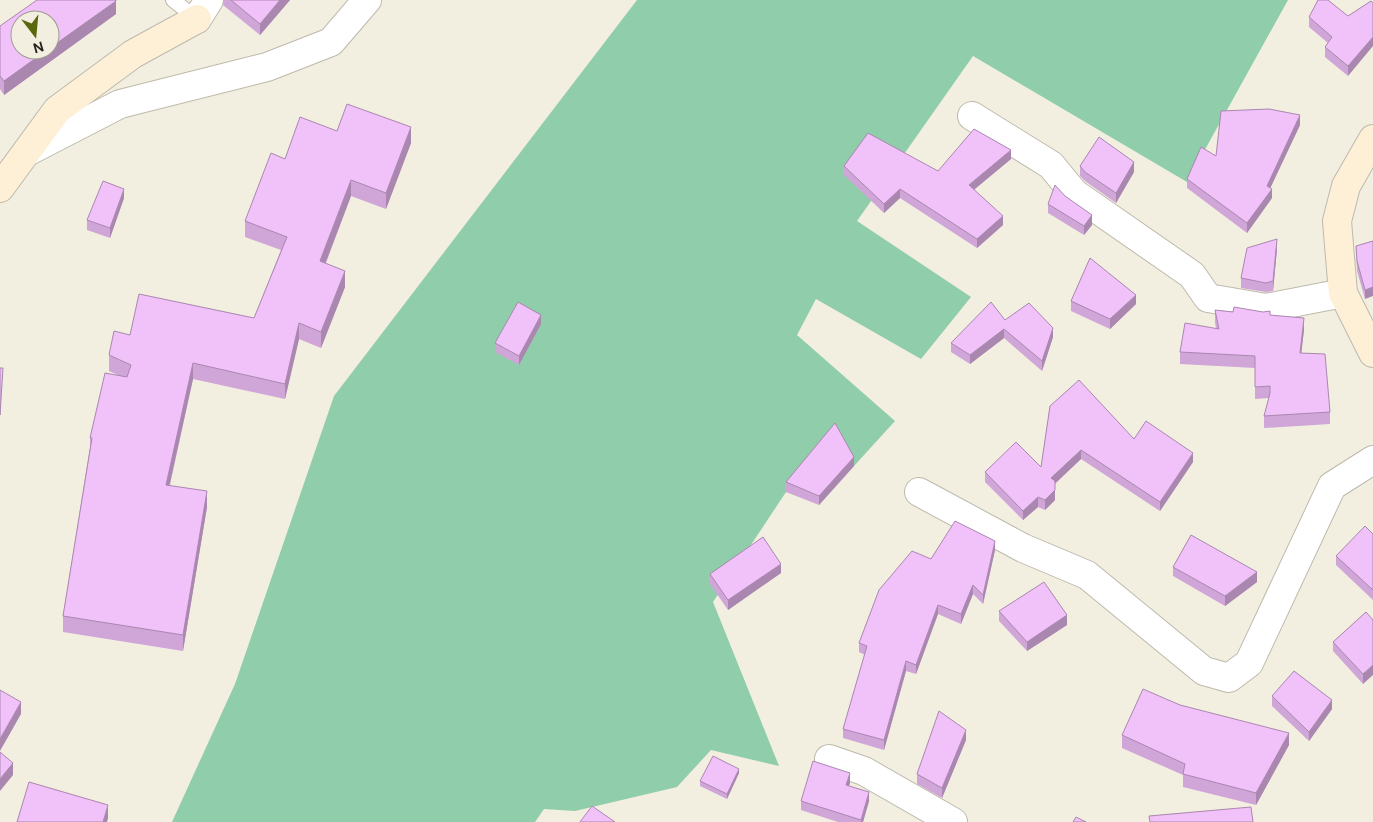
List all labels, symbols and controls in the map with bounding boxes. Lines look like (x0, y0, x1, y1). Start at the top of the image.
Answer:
north arrow (10, 10, 60, 60)
text: N (31, 37, 46, 58)

